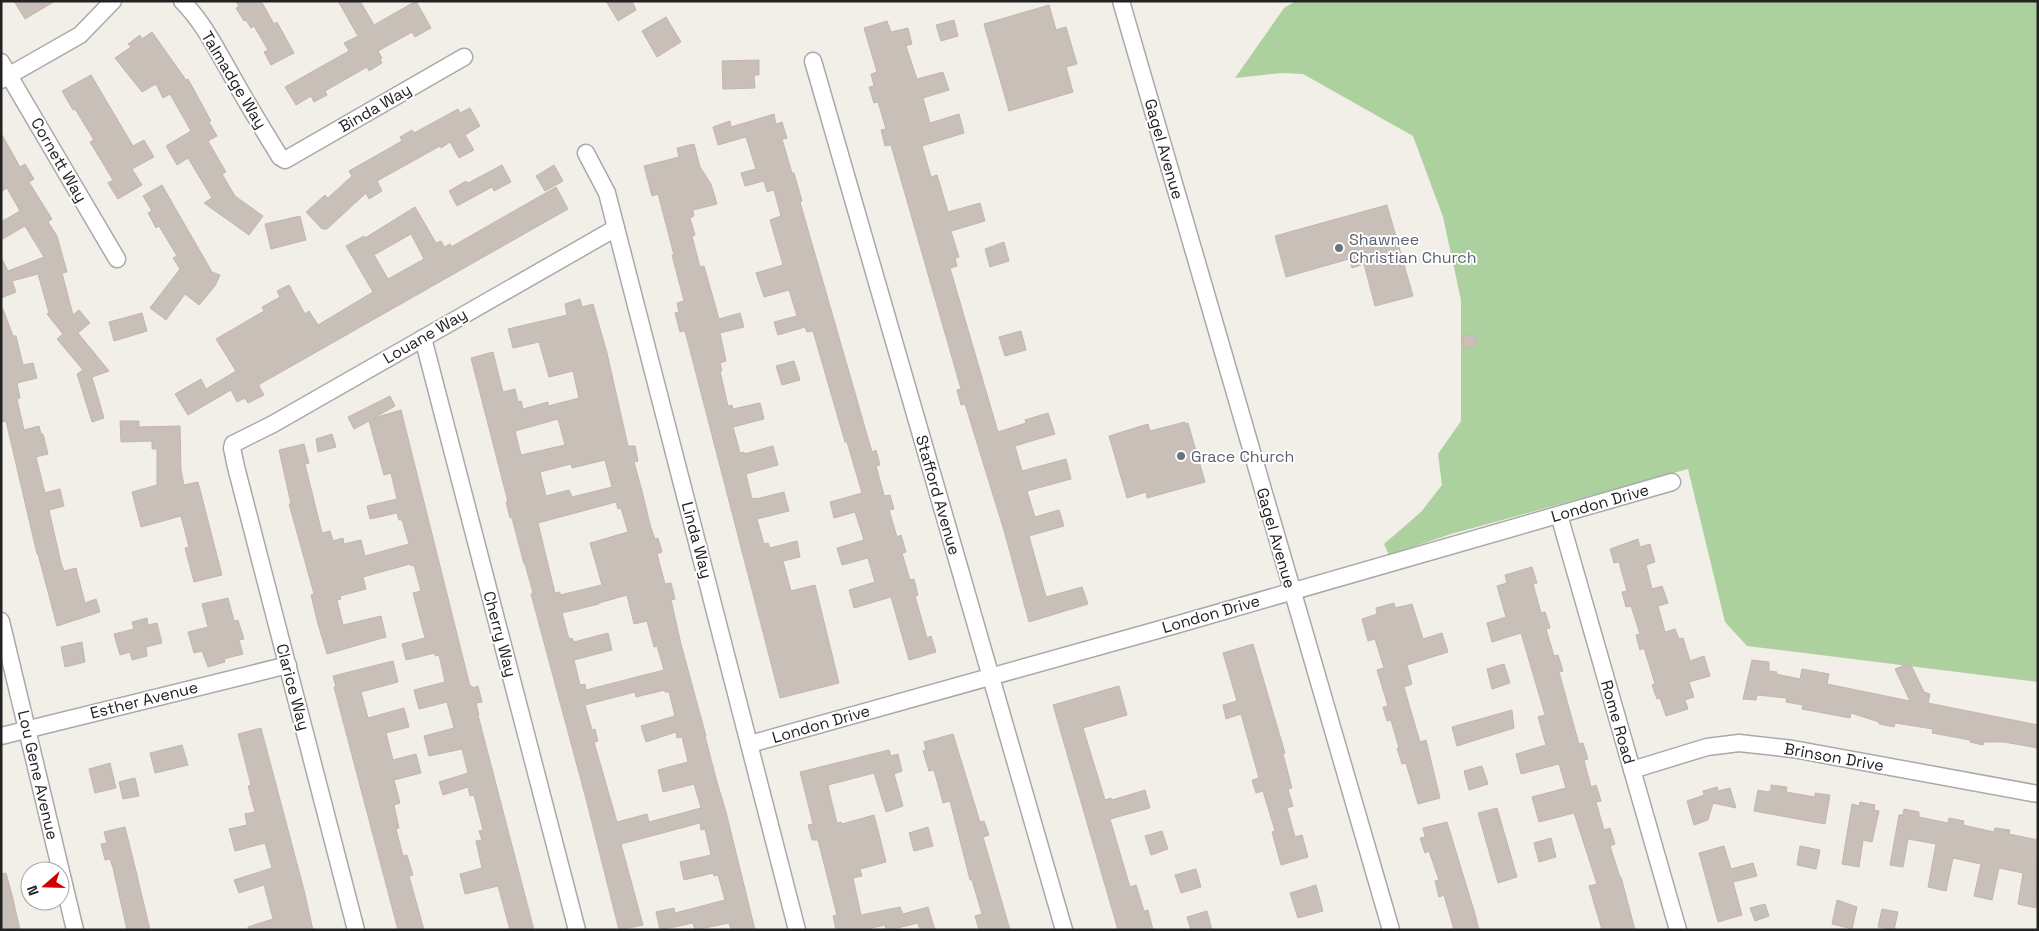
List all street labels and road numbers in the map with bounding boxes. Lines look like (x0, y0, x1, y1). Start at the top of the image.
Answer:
street label: Talmadge Way (197, 27, 271, 133)
street label: Binda Way (335, 79, 415, 137)
street label: Gagel Avenue (1140, 96, 1188, 202)
street label: Cornett Way (26, 114, 92, 206)
street label: Louane Way (379, 304, 471, 368)
street label: Stafford Avenue (911, 433, 965, 557)
street label: London Drive (1549, 479, 1651, 527)
street label: Gagel Avenue (1252, 485, 1300, 591)
street label: Linda Way (677, 499, 717, 581)
street label: Cherry Way (478, 589, 522, 679)
street label: London Drive (1160, 590, 1262, 638)
street label: Clarice Way (271, 641, 315, 733)
street label: Esther Avenue (88, 676, 200, 724)
street label: Rome Road (1596, 677, 1640, 767)
street label: London Drive (770, 700, 872, 748)
street label: Lou Gene Avenue (13, 708, 63, 842)
street label: Brinson Drive (1782, 738, 1886, 776)

